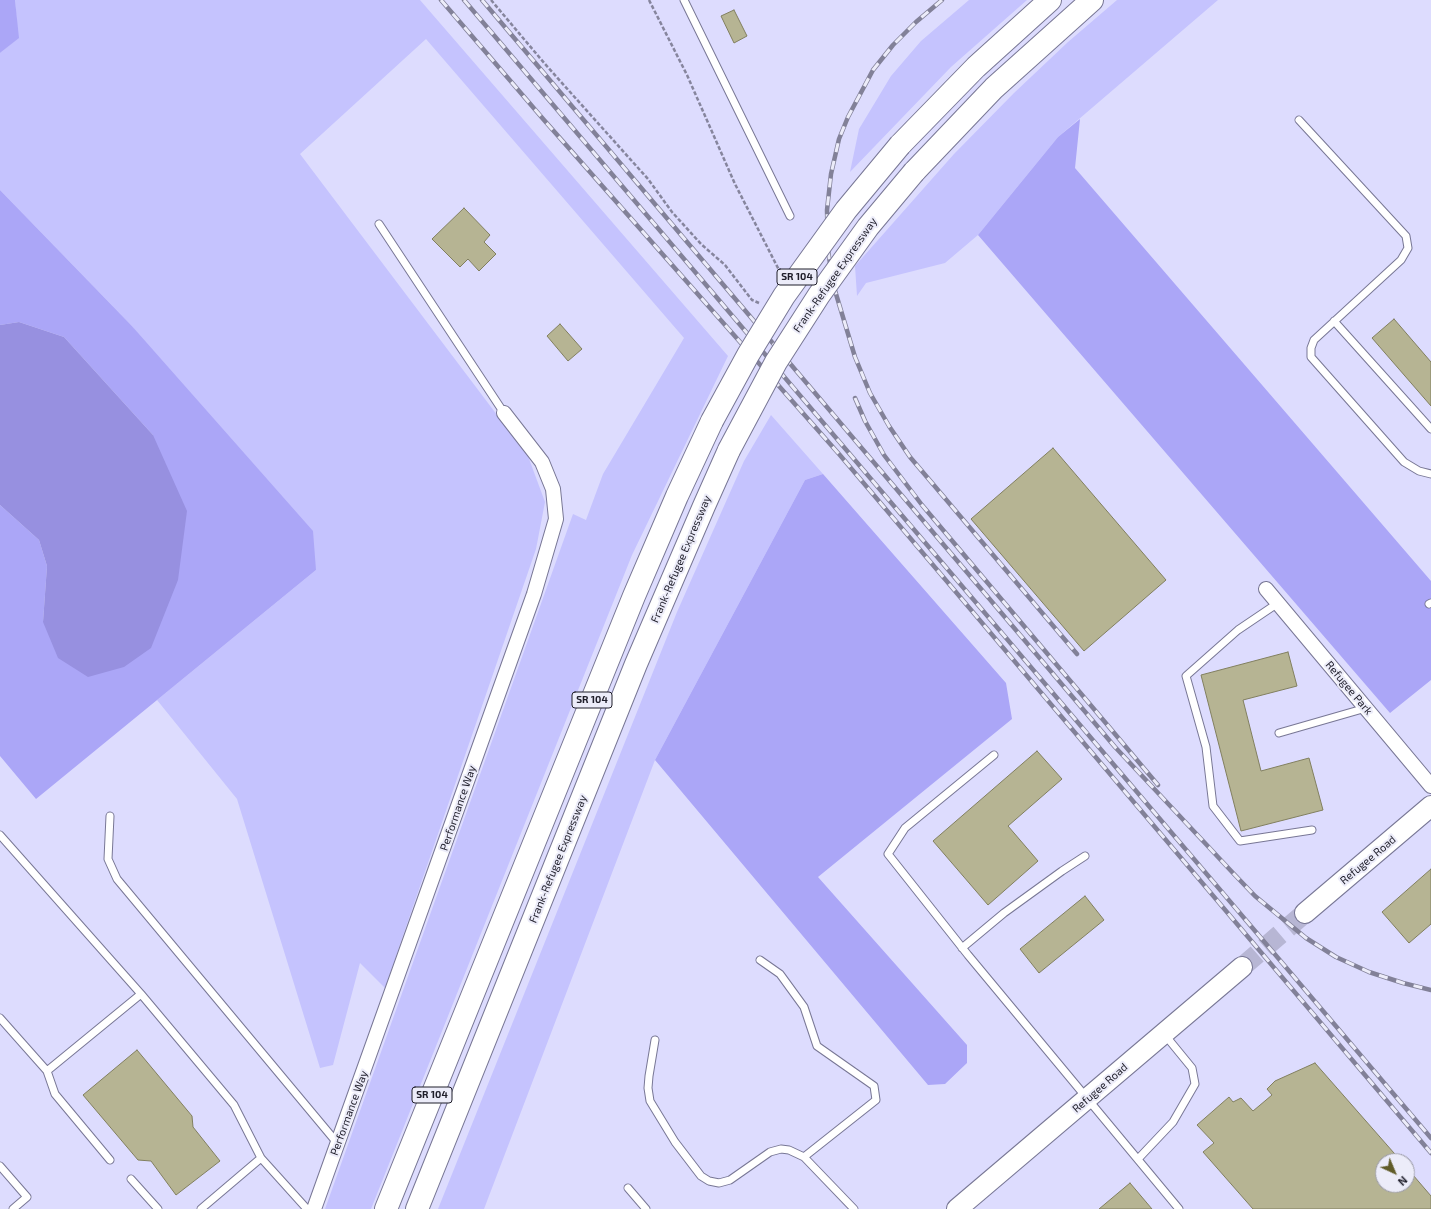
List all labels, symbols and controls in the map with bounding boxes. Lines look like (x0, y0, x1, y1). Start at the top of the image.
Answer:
street label: Frank-Refugee Expressway (790, 215, 880, 335)
road number: SR 104 (777, 269, 817, 285)
street label: Frank-Refugee Expressway (648, 493, 714, 625)
street label: Refugee Park (1323, 658, 1375, 718)
road number: SR 104 (572, 692, 612, 708)
street label: Performance Way (437, 764, 479, 852)
street label: Frank-Refugee Expressway (526, 793, 590, 925)
street label: Refugee Road (1337, 833, 1399, 887)
street label: Refugee Road (1070, 1060, 1130, 1116)
street label: Performance Way (328, 1069, 370, 1157)
road number: SR 104 (412, 1087, 452, 1103)
north arrow (1375, 1153, 1415, 1193)
text: N (1396, 1174, 1410, 1189)

